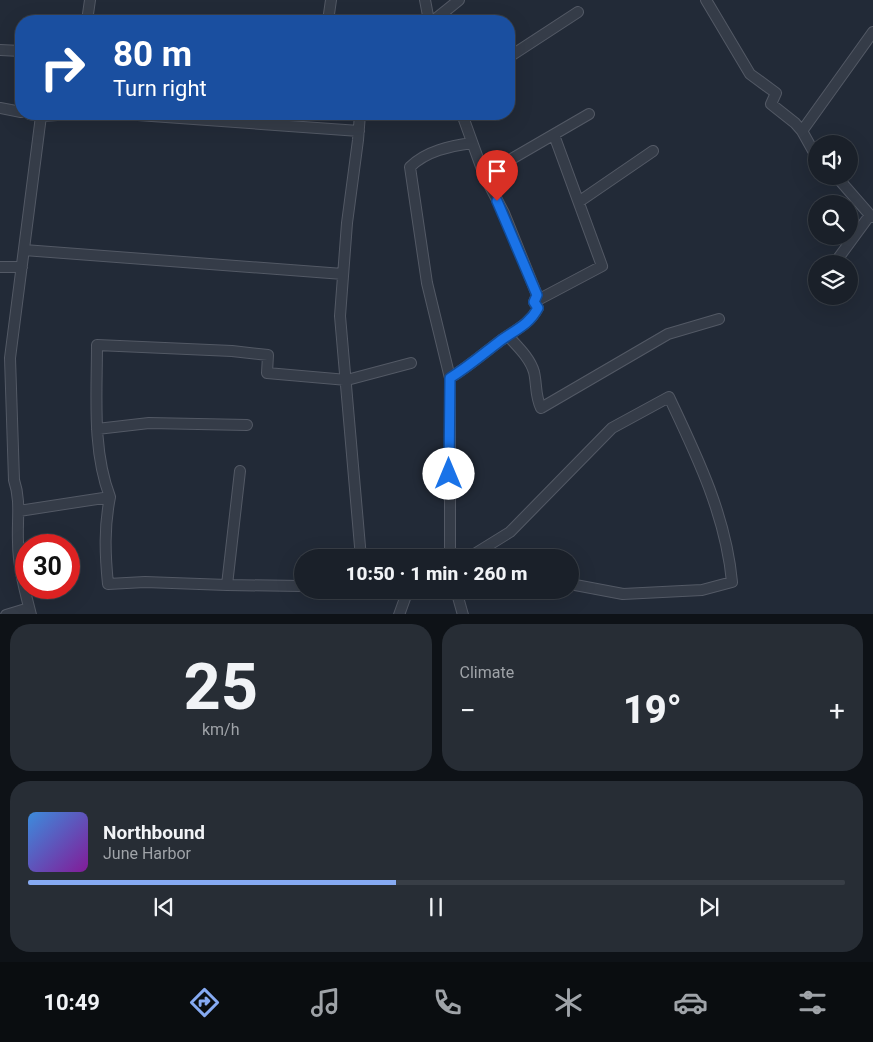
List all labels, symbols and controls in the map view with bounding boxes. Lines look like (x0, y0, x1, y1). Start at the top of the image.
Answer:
text: 80 m (113, 34, 192, 75)
icon: right (30, 35, 95, 100)
text: Turn right (113, 76, 207, 101)
map controls (808, 135, 858, 305)
button: sound (808, 135, 858, 185)
pin (476, 150, 518, 201)
icon: arrive (483, 157, 511, 185)
button: search (808, 195, 858, 245)
button: layers (808, 255, 858, 305)
position arrow (422, 447, 474, 499)
speed limit sign: 30 (15, 534, 80, 599)
text: 10:50 · 1 min · 260 m (345, 562, 528, 585)
text: 25 (183, 649, 258, 725)
text: Climate (460, 663, 514, 682)
text: 19° (623, 688, 682, 732)
text: − (460, 694, 476, 727)
text: + (829, 694, 845, 727)
text: km/h (202, 720, 240, 739)
text: Northbound (103, 821, 205, 844)
text: June Harbor (103, 844, 191, 863)
icon: previous (150, 893, 178, 921)
icon: pause (422, 893, 450, 921)
icon: next (695, 893, 723, 921)
icon: directions (187, 985, 222, 1020)
icon: music (308, 985, 343, 1020)
icon: phone (430, 985, 465, 1020)
icon: climate (551, 985, 586, 1020)
icon: car (673, 985, 708, 1020)
icon: filters (795, 985, 830, 1020)
text: 10:49 (43, 990, 100, 1015)

